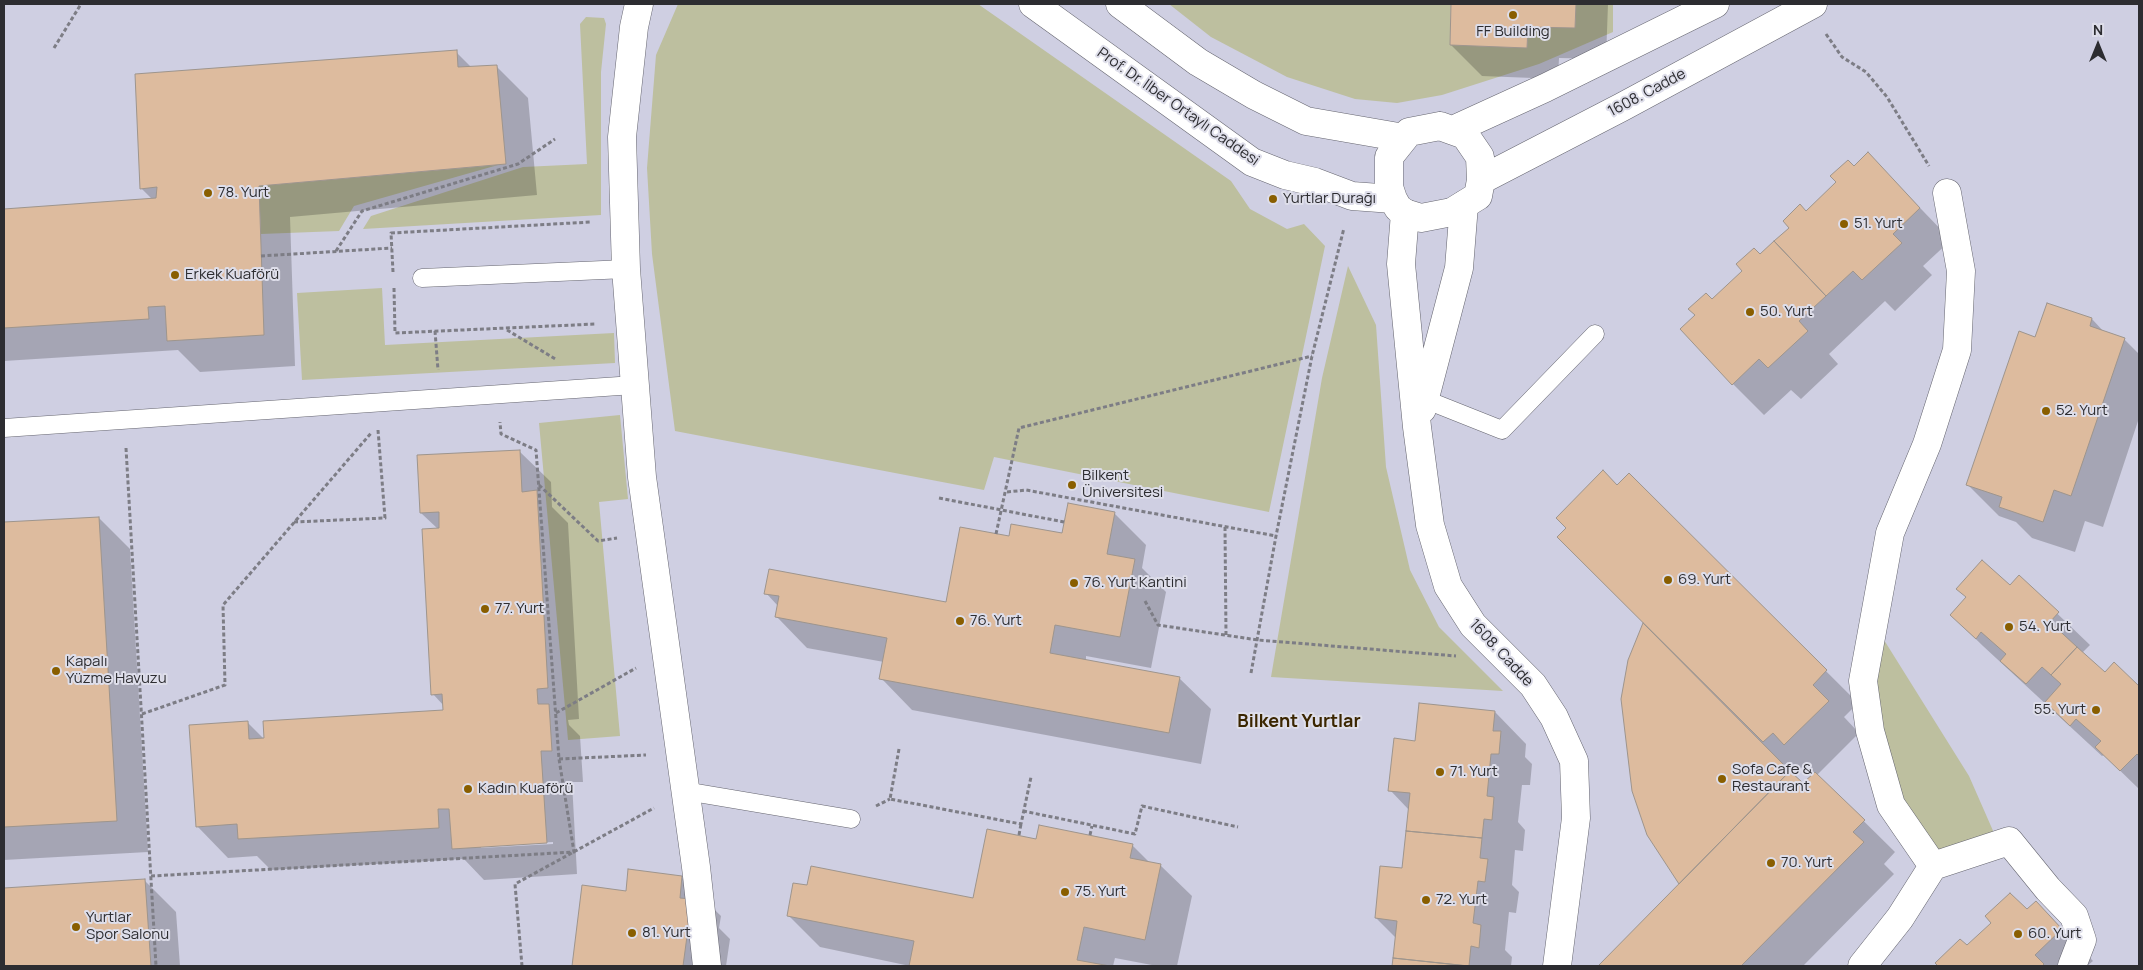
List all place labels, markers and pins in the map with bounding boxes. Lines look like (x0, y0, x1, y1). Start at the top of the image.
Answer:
marker: FF Building (1507, 9, 1519, 21)
place label: FF Building (1476, 23, 1550, 41)
place label: 78. Yurt (218, 184, 269, 202)
marker: 78. Yurt (202, 187, 214, 199)
place label: Yurtlar Durağı (1283, 190, 1376, 208)
marker: Yurtlar Durağı (1267, 193, 1279, 205)
place label: 51. Yurt (1854, 215, 1903, 233)
marker: 51. Yurt (1838, 218, 1850, 230)
place label: Erkek Kuaförü (185, 266, 279, 284)
marker: Erkek Kuaförü (169, 269, 181, 281)
place label: 50. Yurt (1760, 303, 1813, 321)
marker: 50. Yurt (1744, 306, 1756, 318)
place label: 52. Yurt (2056, 402, 2108, 420)
marker: 52. Yurt (2040, 405, 2052, 417)
place label: Bilkent Üniversitesi (1082, 467, 1163, 502)
marker: Bilkent Üniversitesi (1066, 479, 1078, 491)
place label: 69. Yurt (1678, 571, 1731, 589)
place label: 76. Yurt Kantini (1084, 574, 1187, 592)
marker: 69. Yurt (1662, 574, 1674, 586)
marker: 76. Yurt Kantini (1068, 577, 1080, 589)
place label: 77. Yurt (495, 600, 544, 618)
marker: 77. Yurt (479, 603, 491, 615)
place label: 76. Yurt (970, 612, 1022, 630)
marker: 76. Yurt (954, 615, 966, 627)
place label: 54. Yurt (2019, 618, 2071, 636)
marker: 54. Yurt (2003, 621, 2015, 633)
place label: Kapalı Yüzme Havuzu (66, 653, 167, 688)
marker: Kapalı Yüzme Havuzu (50, 665, 62, 677)
place label: 55. Yurt (2034, 701, 2086, 719)
marker: 55. Yurt (2090, 704, 2102, 716)
place label: Sofa Cafe & Restaurant (1732, 761, 1812, 796)
place label: 71. Yurt (1450, 763, 1498, 781)
marker: 71. Yurt (1434, 766, 1446, 778)
marker: Sofa Cafe & Restaurant (1716, 773, 1728, 785)
place label: Kadın Kuaförü (478, 780, 573, 798)
marker: Kadın Kuaförü (462, 783, 474, 795)
place label: 70. Yurt (1781, 854, 1833, 872)
marker: 70. Yurt (1765, 857, 1777, 869)
place label: 75. Yurt (1075, 883, 1126, 901)
marker: 75. Yurt (1059, 886, 1071, 898)
place label: 72. Yurt (1436, 891, 1487, 909)
marker: 72. Yurt (1420, 894, 1432, 906)
place label: Yurtlar Spor Salonu (86, 909, 169, 944)
marker: Yurtlar Spor Salonu (70, 921, 82, 933)
place label: 81. Yurt (642, 924, 691, 942)
place label: 60. Yurt (2028, 925, 2081, 943)
marker: 81. Yurt (626, 927, 638, 939)
marker: 60. Yurt (2012, 928, 2024, 940)

